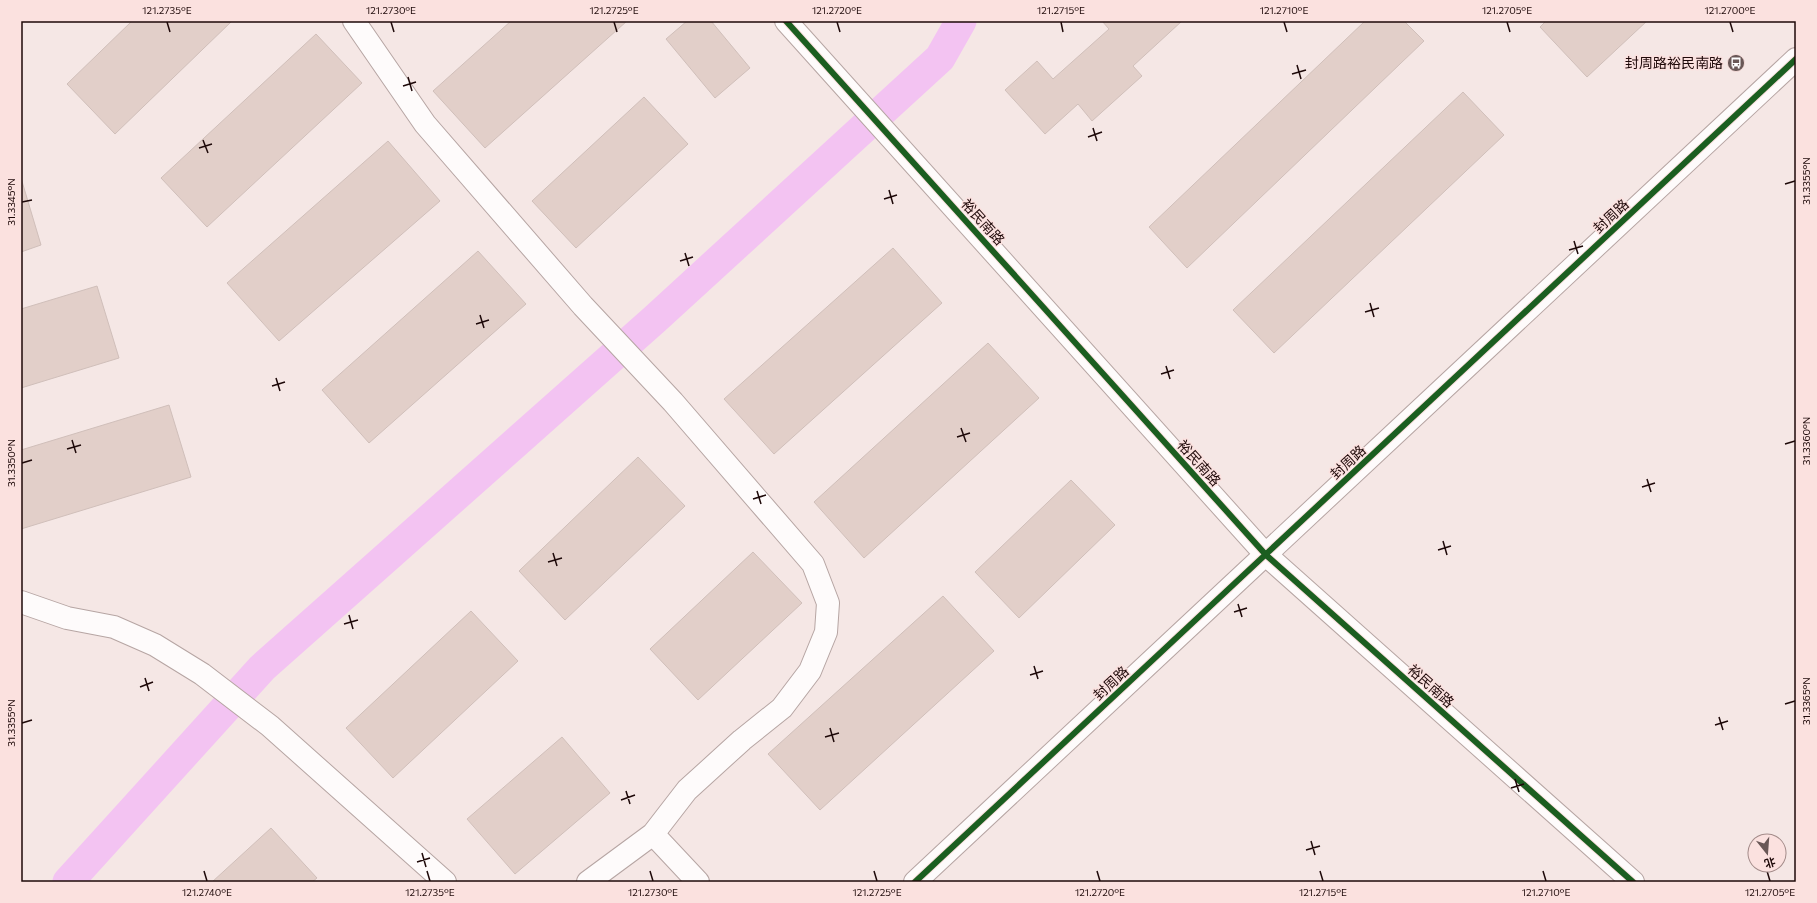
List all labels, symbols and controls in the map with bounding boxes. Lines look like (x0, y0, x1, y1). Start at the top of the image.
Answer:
text: 121.2735°E (142, 4, 192, 16)
text: 121.2730°E (366, 4, 416, 16)
text: 121.2725°E (589, 4, 639, 16)
text: 121.2720°E (812, 4, 862, 16)
text: 121.2715°E (1037, 4, 1085, 16)
text: 121.2710°E (1260, 4, 1308, 16)
text: 121.2705°E (1482, 4, 1532, 16)
text: 121.2700°E (1705, 4, 1756, 16)
bus stop icon: 封周路裕民南路 (1726, 53, 1746, 73)
place label: 封周路裕民南路 (1625, 54, 1723, 71)
text: 31.3355°N (1800, 157, 1812, 205)
text: 31.3345°N (5, 178, 17, 226)
street label: 裕民南路 (958, 195, 1008, 248)
street label: 封周路 (1590, 195, 1632, 236)
text: 31.3360°N (1800, 417, 1812, 465)
street label: 裕民南路 (1174, 436, 1224, 489)
text: 31.3350°N (5, 439, 17, 487)
street label: 封周路 (1327, 441, 1369, 482)
street label: 裕民南路 (1405, 661, 1458, 711)
street label: 封周路 (1090, 662, 1132, 703)
text: 31.3365°N (1800, 677, 1812, 725)
text: 31.3355°N (5, 699, 17, 747)
north arrow (1747, 833, 1787, 873)
text: 北 (1763, 855, 1777, 871)
text: 121.2740°E (182, 886, 232, 898)
text: 121.2735°E (405, 886, 455, 898)
text: 121.2730°E (628, 886, 678, 898)
text: 121.2725°E (852, 886, 902, 898)
text: 121.2720°E (1075, 886, 1125, 898)
text: 121.2715°E (1299, 886, 1347, 898)
text: 121.2710°E (1522, 886, 1570, 898)
text: 121.2705°E (1745, 886, 1795, 898)

